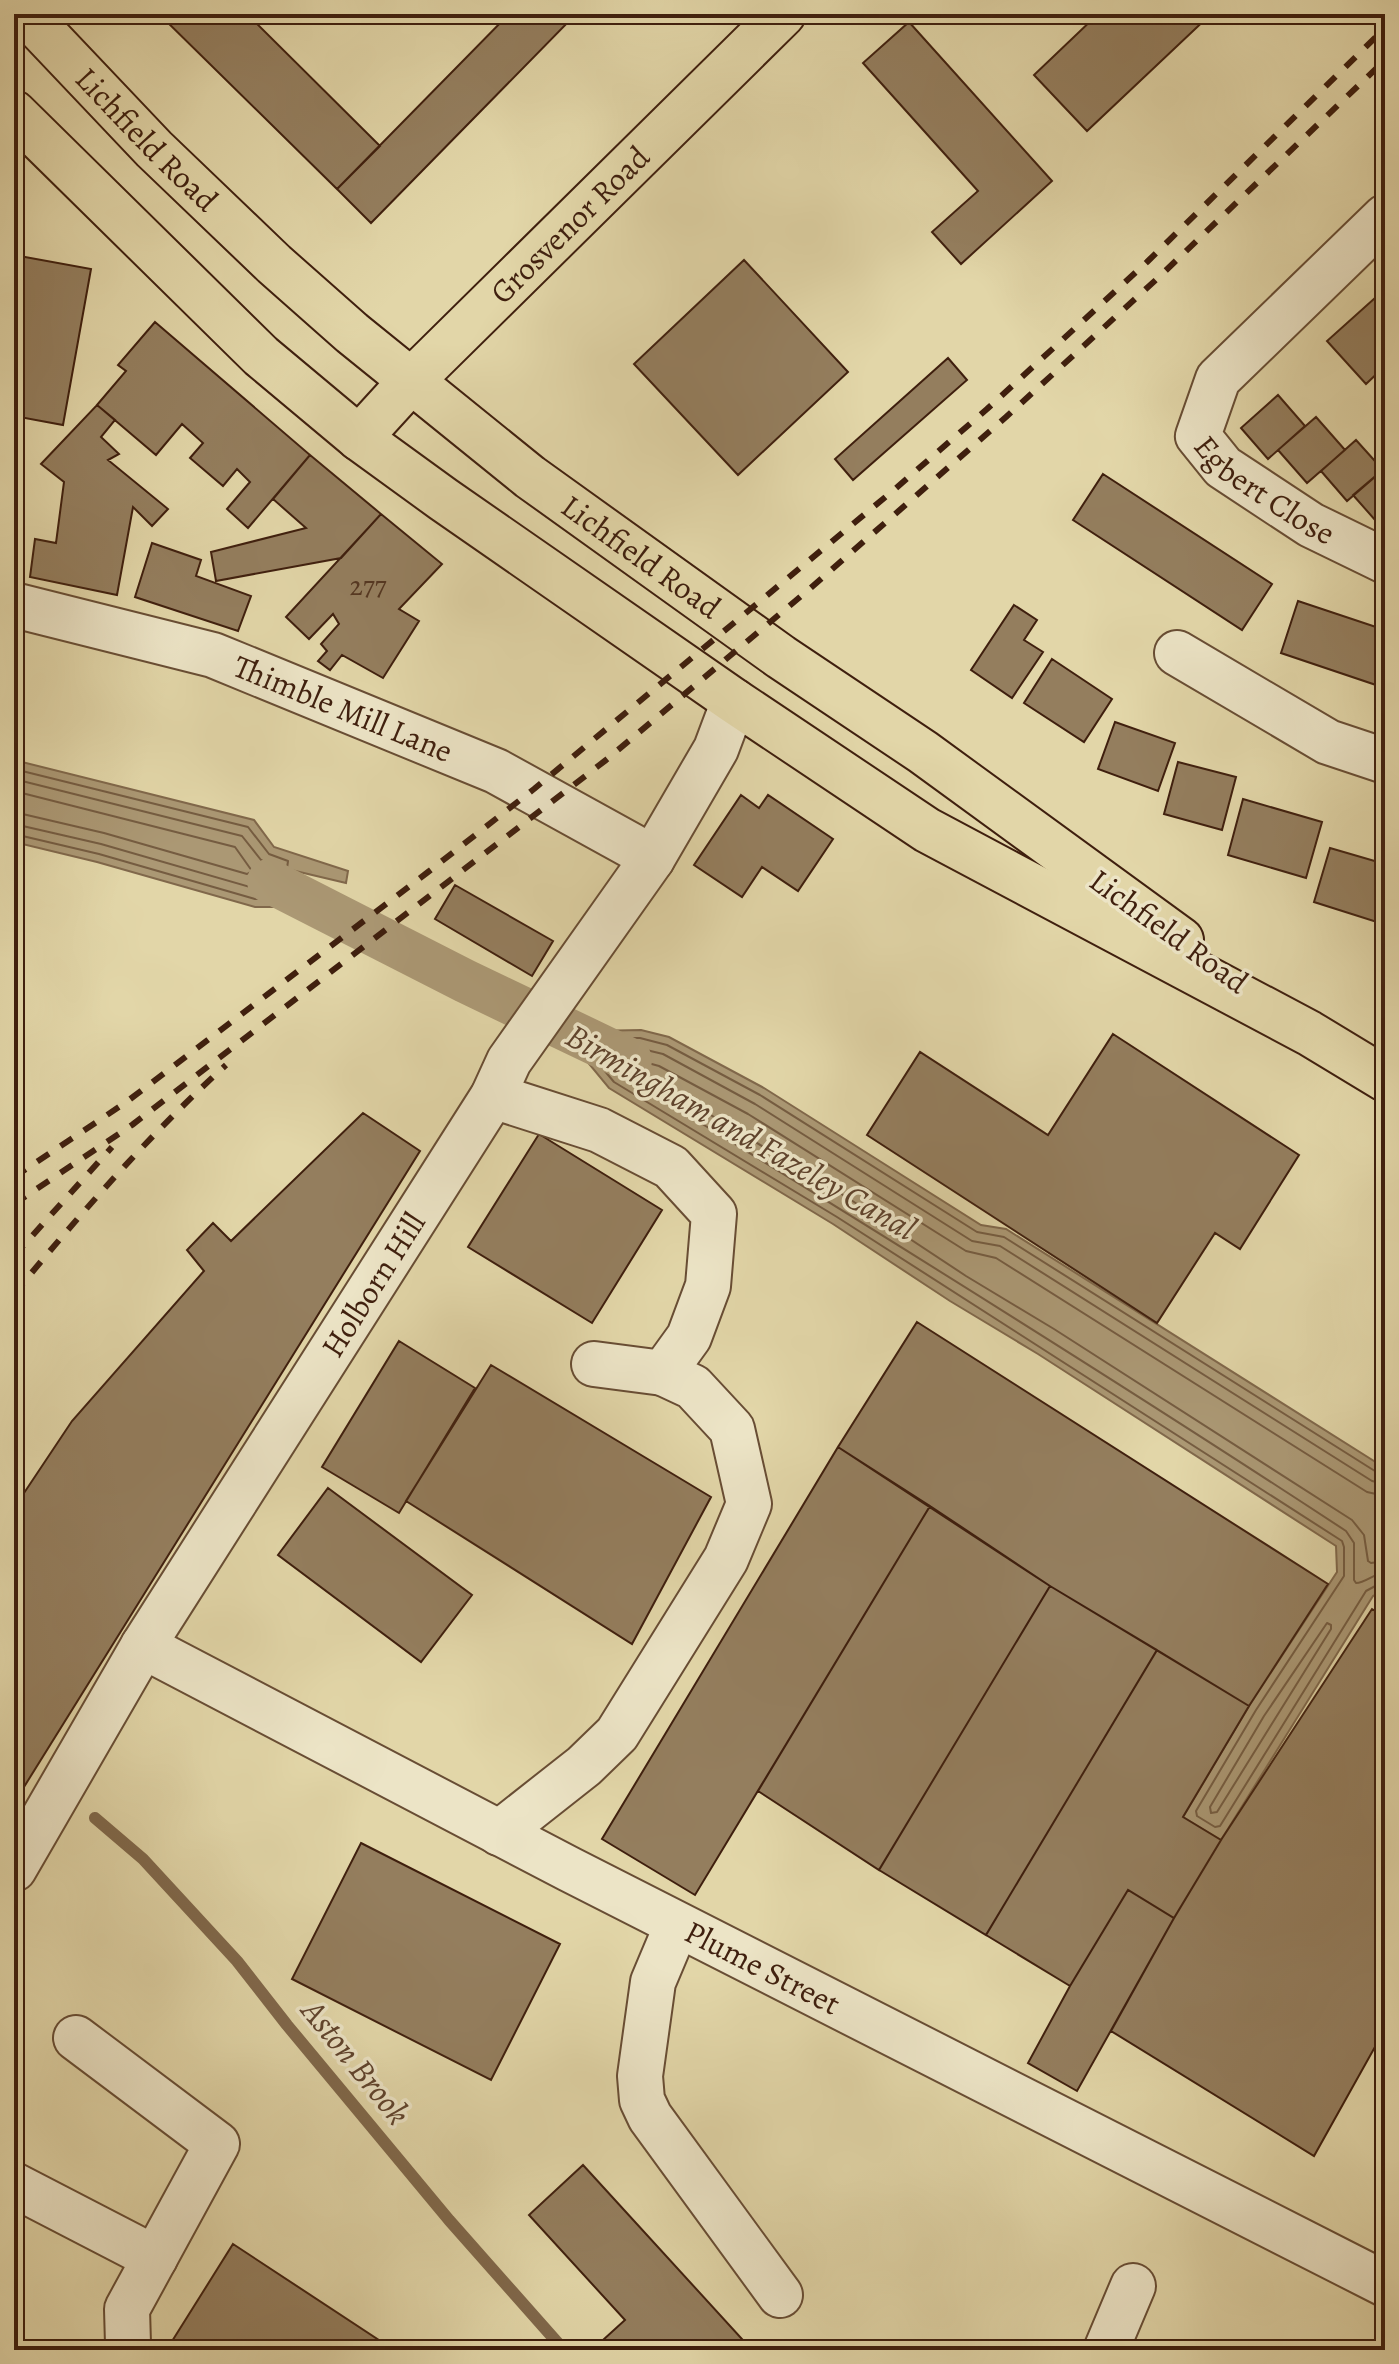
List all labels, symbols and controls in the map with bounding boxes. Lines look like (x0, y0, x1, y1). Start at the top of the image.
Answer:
street label: Lichfield Road (65, 57, 229, 222)
street label: Grosvenor Road (480, 135, 660, 313)
street label: Egbert Close (1184, 426, 1342, 555)
street label: Lichfield Road (552, 484, 731, 630)
house number: 277 (350, 567, 387, 605)
street label: Thimble Mill Lane (227, 644, 459, 773)
street label: Lichfield Road (1080, 858, 1258, 1004)
water label: Birmingham and Fazeley Canal (557, 1012, 925, 1252)
street label: Holborn Hill (310, 1203, 436, 1366)
street label: Plume Street (677, 1910, 848, 2025)
water label: Aston Brook (289, 1988, 421, 2135)

